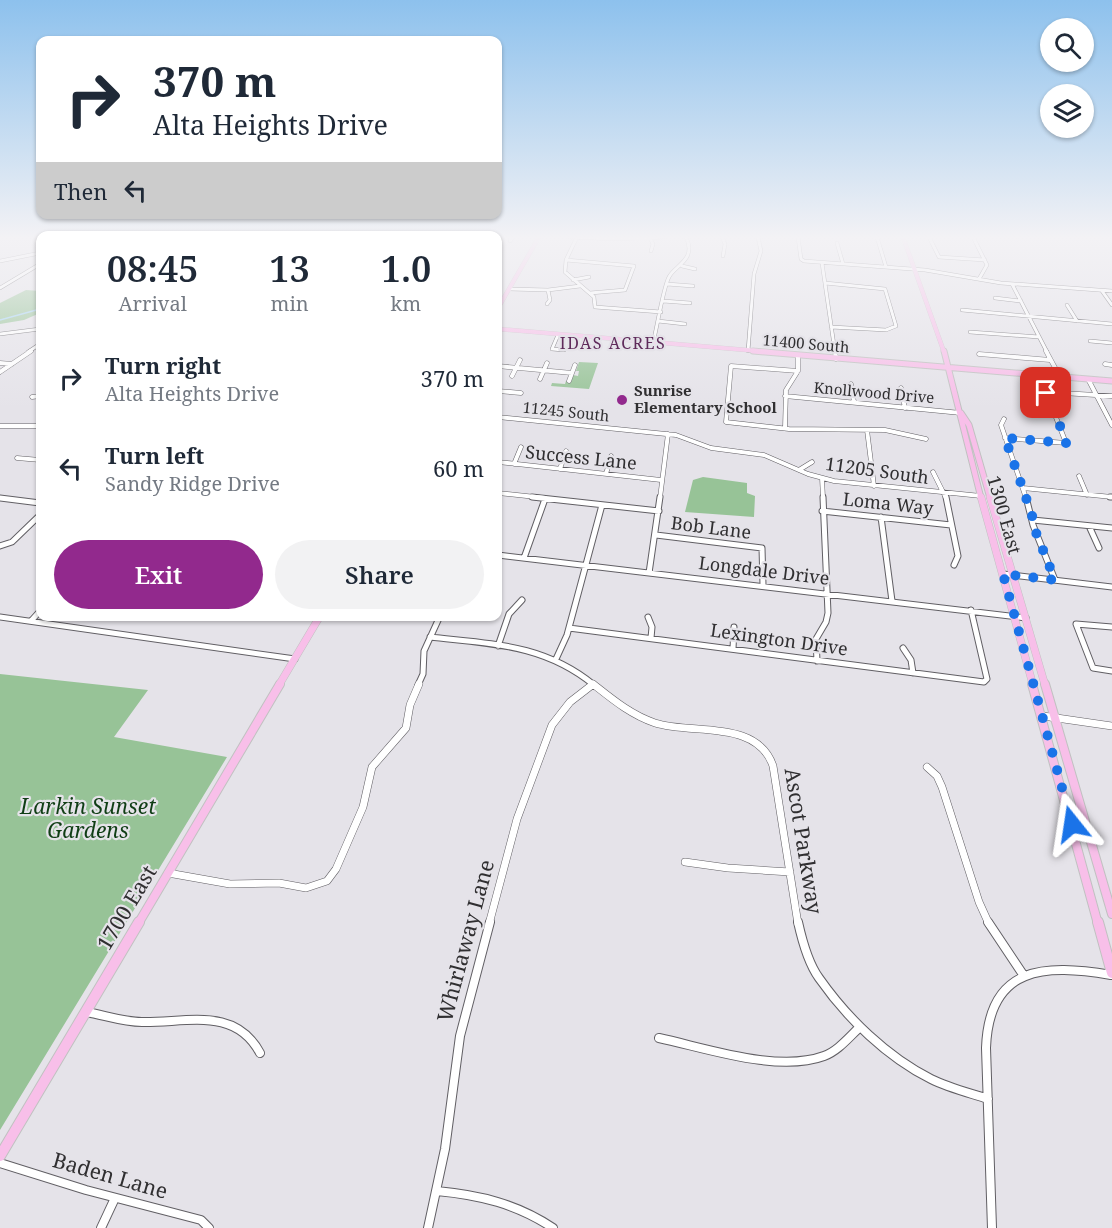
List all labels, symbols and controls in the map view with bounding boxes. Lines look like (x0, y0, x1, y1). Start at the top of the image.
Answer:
map controls (1040, 18, 1094, 138)
button: search (1040, 18, 1094, 72)
text: 370 m (153, 52, 277, 109)
icon: right (54, 60, 132, 138)
button: layers (1040, 84, 1094, 138)
text: Alta Heights Drive (153, 106, 388, 143)
icon: left (119, 174, 152, 207)
text: Then (54, 176, 107, 206)
text: 08:45 (107, 244, 199, 293)
text: 13 (269, 244, 310, 293)
text: 1.0 (381, 244, 431, 293)
text: Arrival (118, 290, 187, 317)
text: min (271, 290, 309, 317)
text: km (391, 290, 421, 317)
street label: 11400 South (762, 329, 851, 357)
district label: IDAS ACRES (560, 332, 666, 354)
text: Turn right (105, 350, 221, 380)
icon: right (54, 362, 87, 395)
text: 370 m (421, 363, 484, 393)
pin (1020, 367, 1071, 418)
icon: arrive (1029, 376, 1062, 409)
street label: Knollwood Drive (813, 377, 935, 407)
text: Alta Heights Drive (105, 380, 279, 407)
place label: Sunrise Elementary School (634, 380, 778, 417)
marker: Sunrise Elementary School (615, 393, 629, 407)
street label: 11245 South (522, 397, 611, 426)
street label: Success Lane (524, 439, 638, 475)
text: Turn left (105, 440, 204, 470)
street label: 11205 South (824, 451, 930, 489)
icon: left (54, 452, 87, 485)
text: 60 m (433, 453, 484, 483)
text: Sandy Ridge Drive (105, 470, 280, 497)
street label: 1300 East (982, 473, 1028, 557)
street label: Loma Way (842, 486, 935, 520)
street label: Bob Lane (670, 510, 753, 544)
button: Exit (54, 540, 263, 609)
button: Share (275, 540, 484, 609)
street label: Longdale Drive (697, 550, 831, 590)
street label: Lexington Drive (709, 617, 849, 661)
street label: Ascot Parkway (779, 766, 829, 916)
park label: Larkin Sunset Gardens (19, 792, 156, 844)
position arrow (1040, 792, 1104, 856)
street label: Whirlaway Lane (430, 857, 500, 1025)
street label: 1700 East (90, 860, 162, 955)
street label: Baden Lane (50, 1145, 171, 1205)

